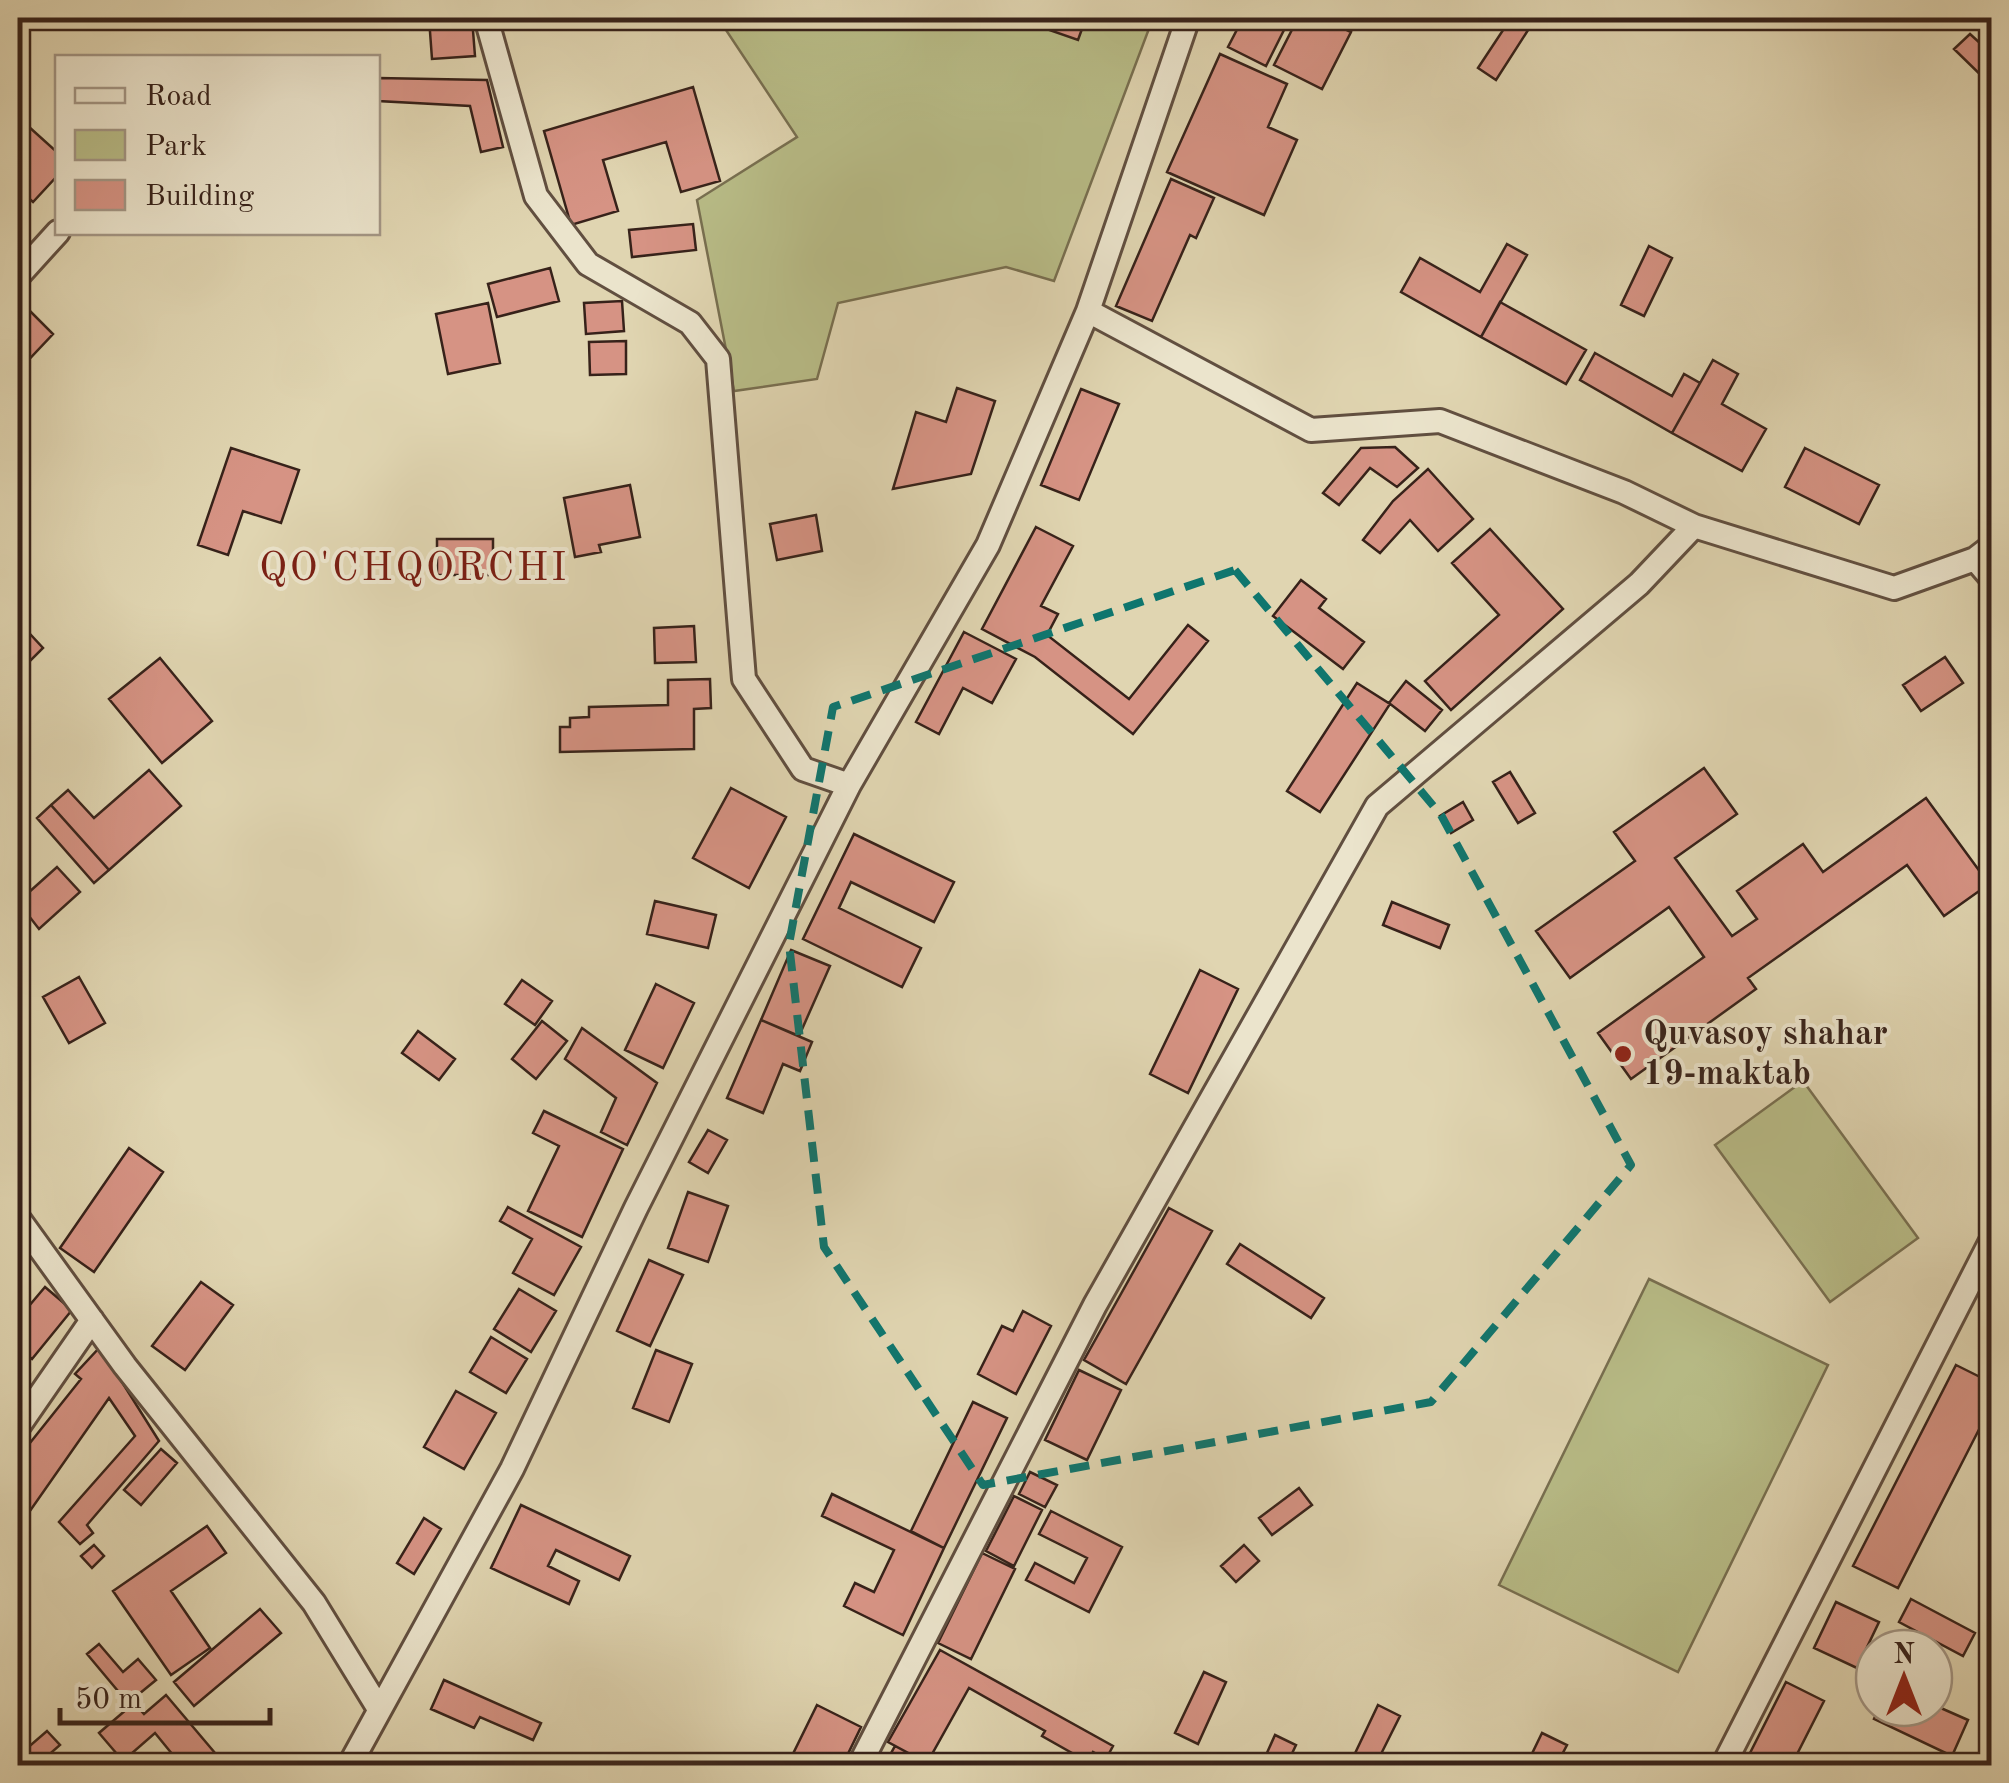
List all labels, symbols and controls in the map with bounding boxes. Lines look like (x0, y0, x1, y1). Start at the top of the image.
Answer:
legend (55, 55, 380, 235)
text: Road (145, 82, 212, 112)
text: Park (145, 132, 207, 162)
text: Building (145, 182, 254, 212)
district label: QO'CHQORCHI (259, 550, 569, 590)
place label: Quvasoy shahar 19-maktab (1643, 1017, 1888, 1092)
marker: Quvasoy shahar 19-maktab (1612, 1043, 1634, 1065)
north arrow (1854, 1628, 1954, 1728)
text: N (1893, 1642, 1915, 1670)
scale bar (60, 1663, 270, 1725)
text: 50 m (75, 1685, 142, 1715)

